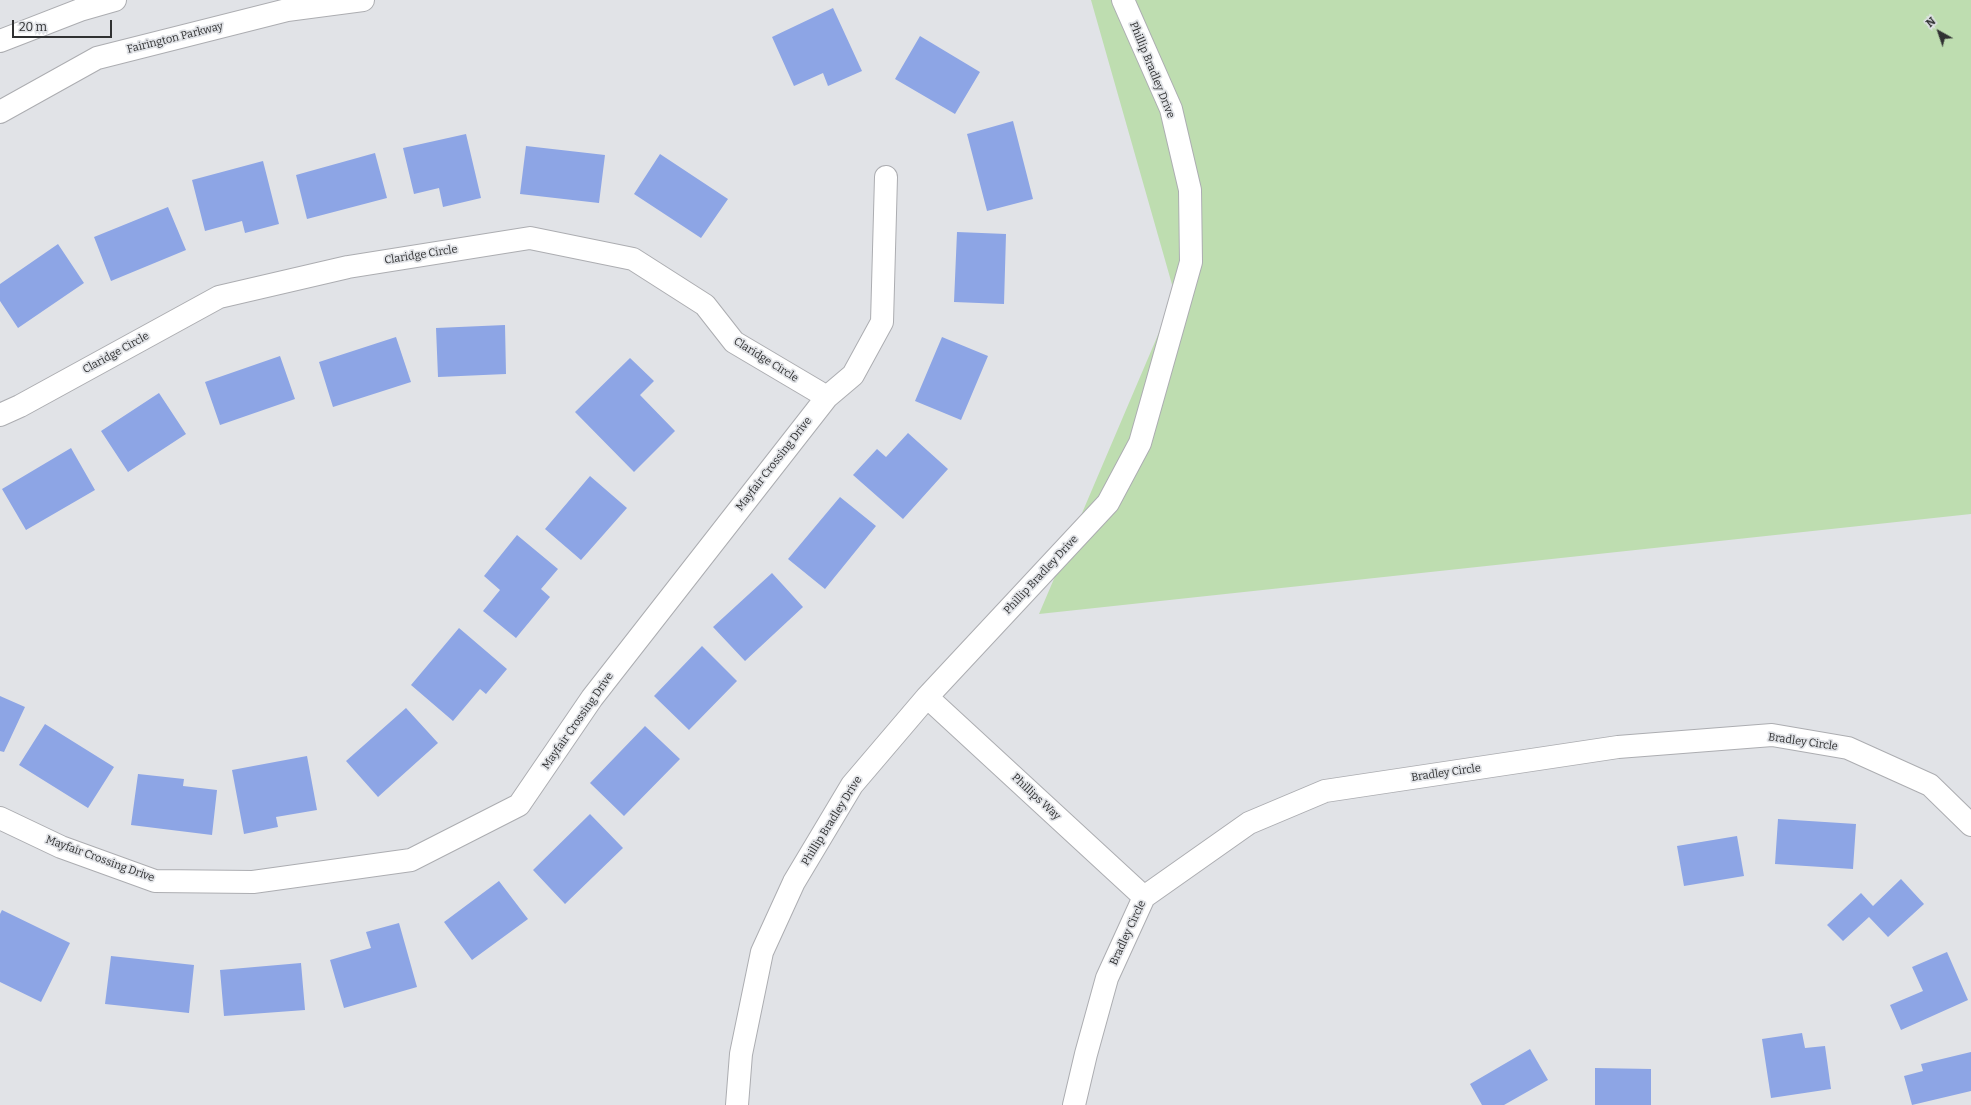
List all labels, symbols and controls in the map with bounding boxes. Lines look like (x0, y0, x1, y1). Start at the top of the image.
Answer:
scale bar (14, 12, 114, 38)
north arrow (1919, 12, 1959, 52)
text: N (1924, 15, 1938, 30)
text: 20 m (19, 20, 47, 34)
street label: Fairington Parkway (126, 20, 224, 56)
street label: Phillip Bradley Drive (1127, 20, 1177, 120)
street label: Claridge Circle (384, 243, 458, 267)
street label: Claridge Circle (81, 329, 151, 377)
street label: Claridge Circle (731, 335, 801, 385)
street label: Mayfair Crossing Drive (733, 415, 815, 513)
street label: Phillip Bradley Drive (1001, 533, 1081, 617)
street label: Mayfair Crossing Drive (540, 670, 616, 772)
street label: Bradley Circle (1767, 731, 1839, 753)
street label: Bradley Circle (1410, 762, 1482, 784)
street label: Phillips Way (1009, 771, 1063, 823)
street label: Phillip Bradley Drive (799, 774, 865, 868)
street label: Mayfair Crossing Drive (44, 833, 156, 885)
street label: Bradley Circle (1107, 898, 1149, 968)

